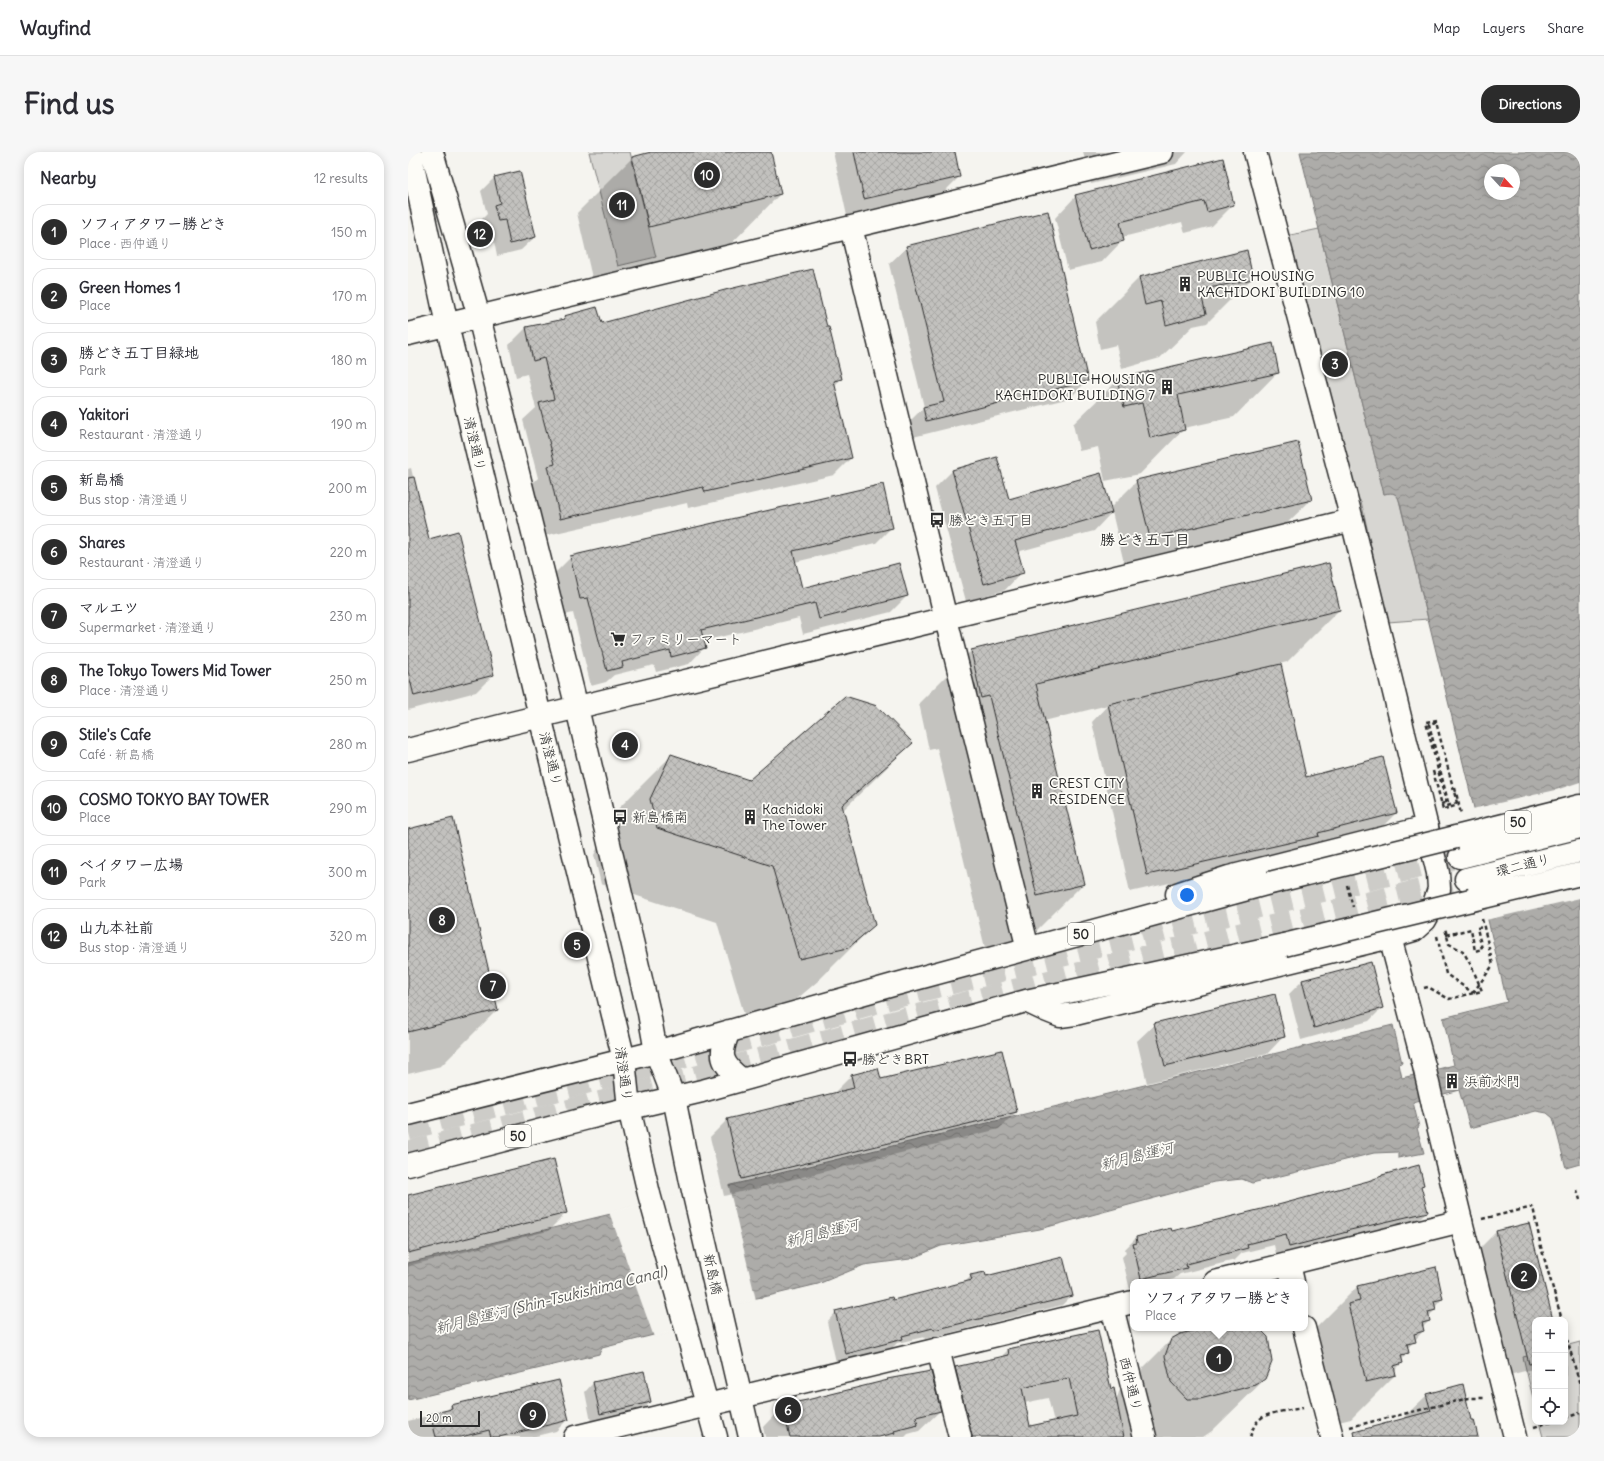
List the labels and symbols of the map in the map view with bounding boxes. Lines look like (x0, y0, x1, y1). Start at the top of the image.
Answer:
pin: 10 (694, 160, 720, 190)
north arrow (1484, 164, 1520, 200)
pin: 11 (609, 190, 635, 220)
pin: 12 (467, 219, 493, 249)
place label: PUBLIC HOUSING KACHIDOKI BUILDING 10 (1197, 267, 1365, 301)
building icon: PUBLIC HOUSING KACHIDOKI BUILDING 10 (1176, 275, 1194, 293)
pin: 3 (1322, 349, 1348, 379)
place label: PUBLIC HOUSING KACHIDOKI BUILDING 7 (995, 370, 1155, 404)
building icon: PUBLIC HOUSING KACHIDOKI BUILDING 7 (1158, 378, 1176, 396)
street label: 清澄通り (460, 415, 490, 473)
bus stop icon: 勝どき五丁目 (928, 511, 946, 529)
place label: 勝どき五丁目 (949, 511, 1033, 529)
district label: 勝どき五丁目 (1100, 530, 1190, 549)
supermarket icon: ファミリーマート (609, 630, 627, 648)
place label: ファミリーマート (630, 630, 742, 648)
street label: 清澄通り (535, 730, 567, 788)
pin: 4 (612, 730, 638, 760)
place label: CREST CITY RESIDENCE (1049, 774, 1125, 808)
building icon: CREST CITY RESIDENCE (1028, 782, 1046, 800)
place label: Kachidoki The Tower (762, 800, 827, 834)
bus stop icon: 新島橋南 (611, 808, 629, 826)
place label: 新島橋南 (632, 808, 688, 826)
building icon: Kachidoki The Tower (741, 808, 759, 826)
road number: 50 (1505, 811, 1531, 833)
street label: 環二通り (1494, 849, 1552, 881)
your location (1177, 885, 1197, 905)
pin: 8 (429, 905, 455, 935)
road number: 50 (1068, 923, 1094, 945)
pin: 5 (564, 930, 590, 960)
pin: 7 (480, 971, 506, 1001)
street label: 清澄通り (611, 1045, 637, 1103)
bus stop icon: 勝どきBRT (841, 1050, 859, 1068)
place label: 勝どきBRT (862, 1050, 929, 1068)
building icon: 浜前水門 (1443, 1072, 1461, 1090)
place label: 浜前水門 (1464, 1072, 1520, 1090)
road number: 50 (505, 1125, 531, 1147)
water label: 新月島運河 (1098, 1137, 1177, 1174)
water label: 新月島運河 (783, 1214, 862, 1251)
street label: 新島橋 (700, 1252, 726, 1296)
water label: 新月島運河 (Shin-Tsukishima Canal) (433, 1261, 670, 1338)
pin: 2 (1511, 1261, 1537, 1291)
pin: 1 (1206, 1344, 1232, 1374)
street label: 西仲通り (1115, 1355, 1147, 1413)
pin: 6 (775, 1395, 801, 1425)
pin: 9 (520, 1400, 546, 1430)
scale bar (420, 1409, 480, 1428)

